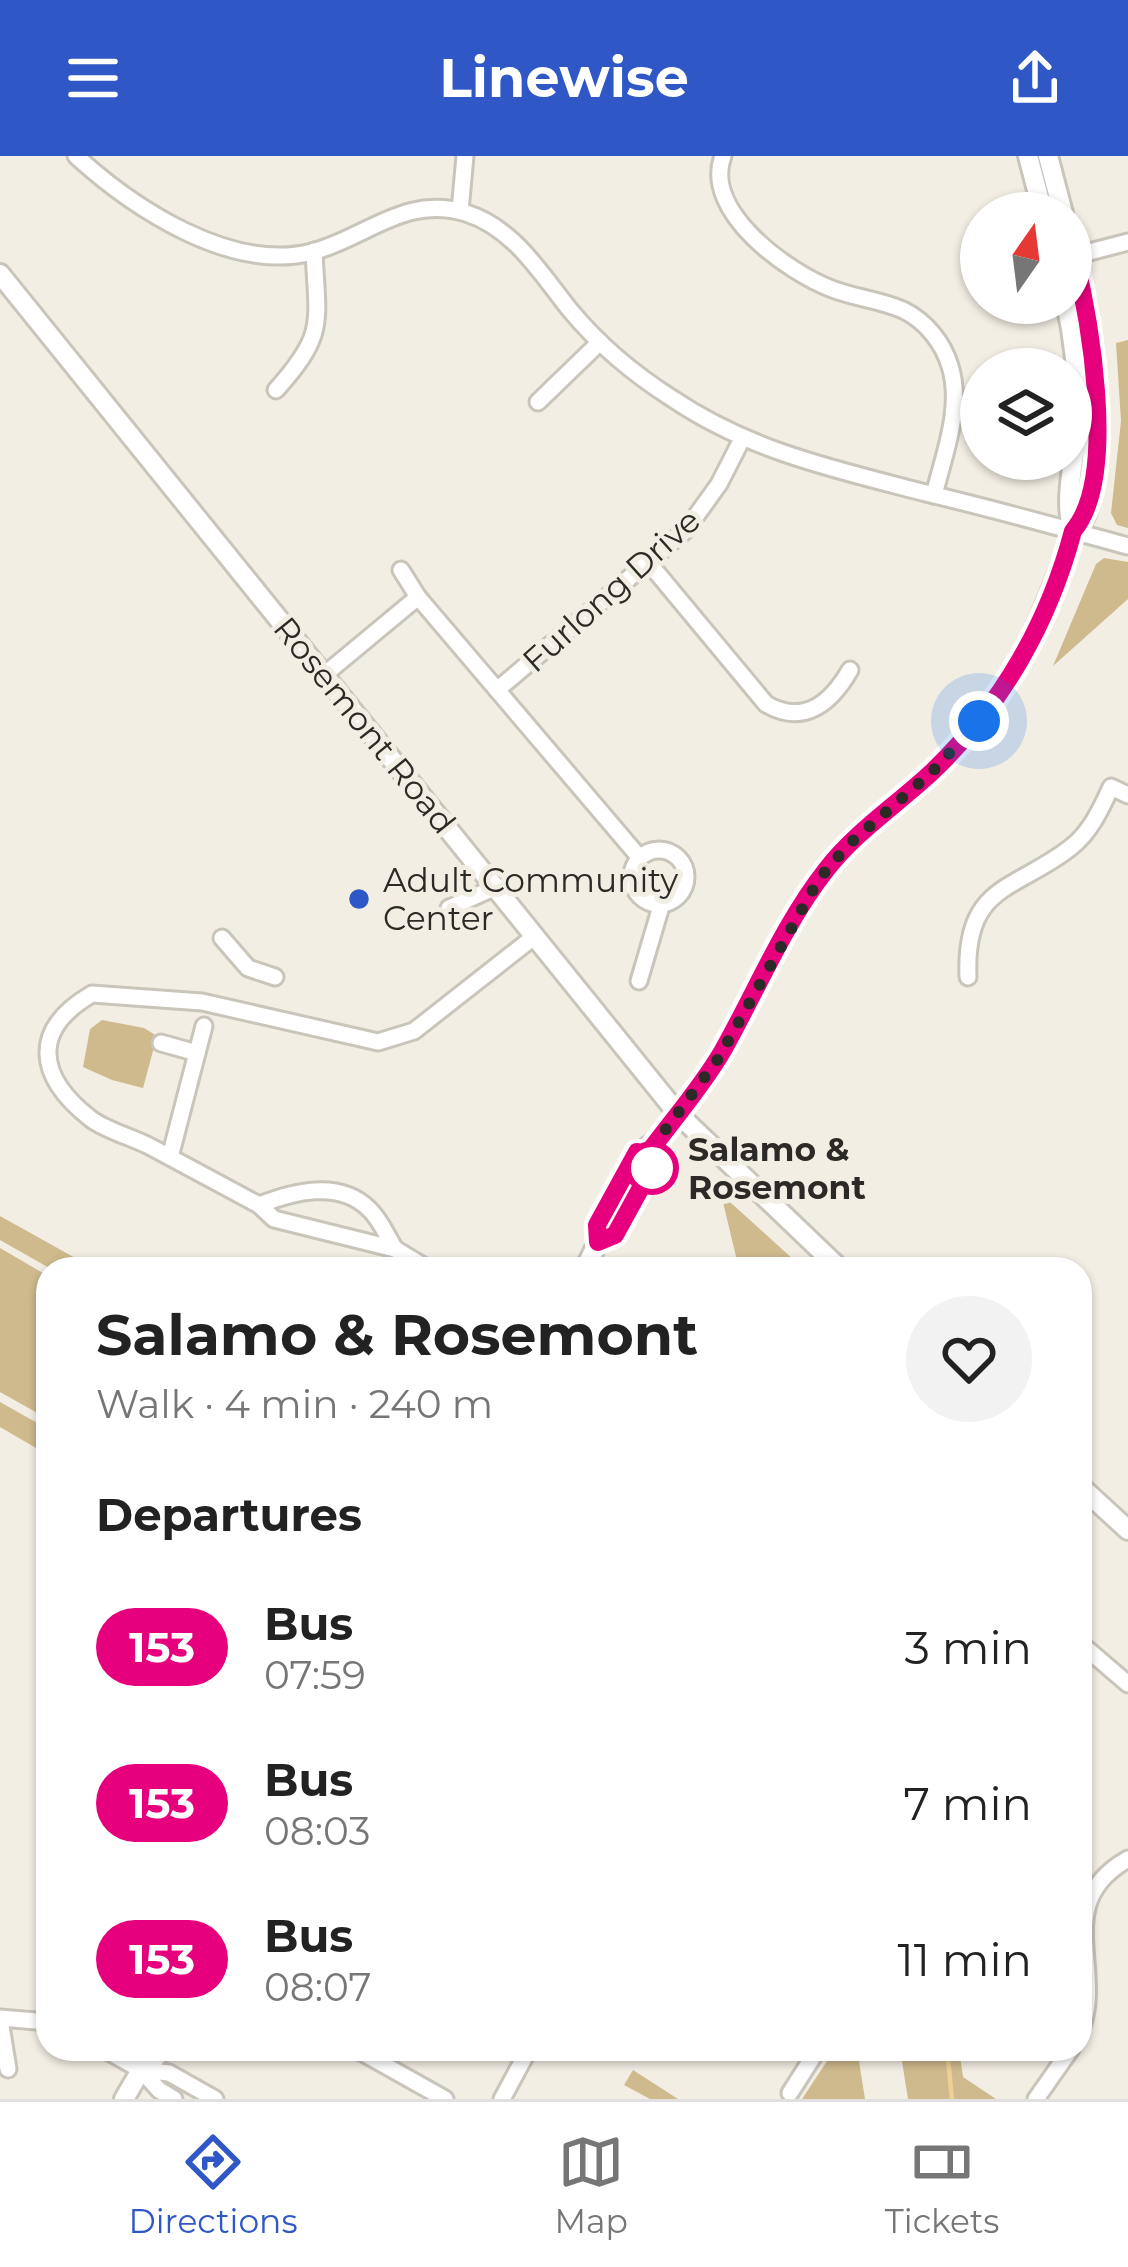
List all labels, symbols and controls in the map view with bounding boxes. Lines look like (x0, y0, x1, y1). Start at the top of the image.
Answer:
icon: menu (60, 45, 126, 111)
text: Linewise (439, 45, 689, 111)
icon: share (1002, 45, 1068, 111)
north arrow (960, 192, 1092, 324)
map controls (960, 192, 1092, 480)
button: layers (960, 348, 1092, 480)
street label: Furlong Drive (514, 500, 708, 680)
street label: Rosemont Road (265, 609, 465, 841)
your location (949, 691, 1009, 751)
place label: Adult Community Center (383, 860, 678, 938)
marker: Adult Community Center (346, 886, 372, 912)
place label: Salamo & Rosemont (688, 1129, 866, 1207)
marker: Salamo & Rosemont (627, 1143, 677, 1193)
button: heart (906, 1296, 1032, 1422)
text: Salamo & Rosemont (96, 1300, 698, 1369)
text: Walk · 4 min · 240 m (96, 1380, 493, 1428)
text: Departures (96, 1487, 362, 1542)
text: Bus (264, 1596, 353, 1651)
text: 3 min (905, 1620, 1032, 1675)
text: 153 (129, 1621, 195, 1673)
text: 07:59 (264, 1651, 366, 1699)
text: Bus (264, 1752, 353, 1807)
text: 7 min (903, 1776, 1032, 1831)
text: 153 (129, 1777, 195, 1829)
text: 08:03 (264, 1807, 370, 1855)
text: Bus (264, 1908, 353, 1963)
text: 11 min (897, 1932, 1032, 1987)
text: 153 (129, 1933, 195, 1985)
text: 08:07 (264, 1963, 371, 2011)
tab: Directions (128, 2129, 298, 2241)
tab: Map (555, 2129, 628, 2241)
tab: Tickets (885, 2129, 999, 2241)

